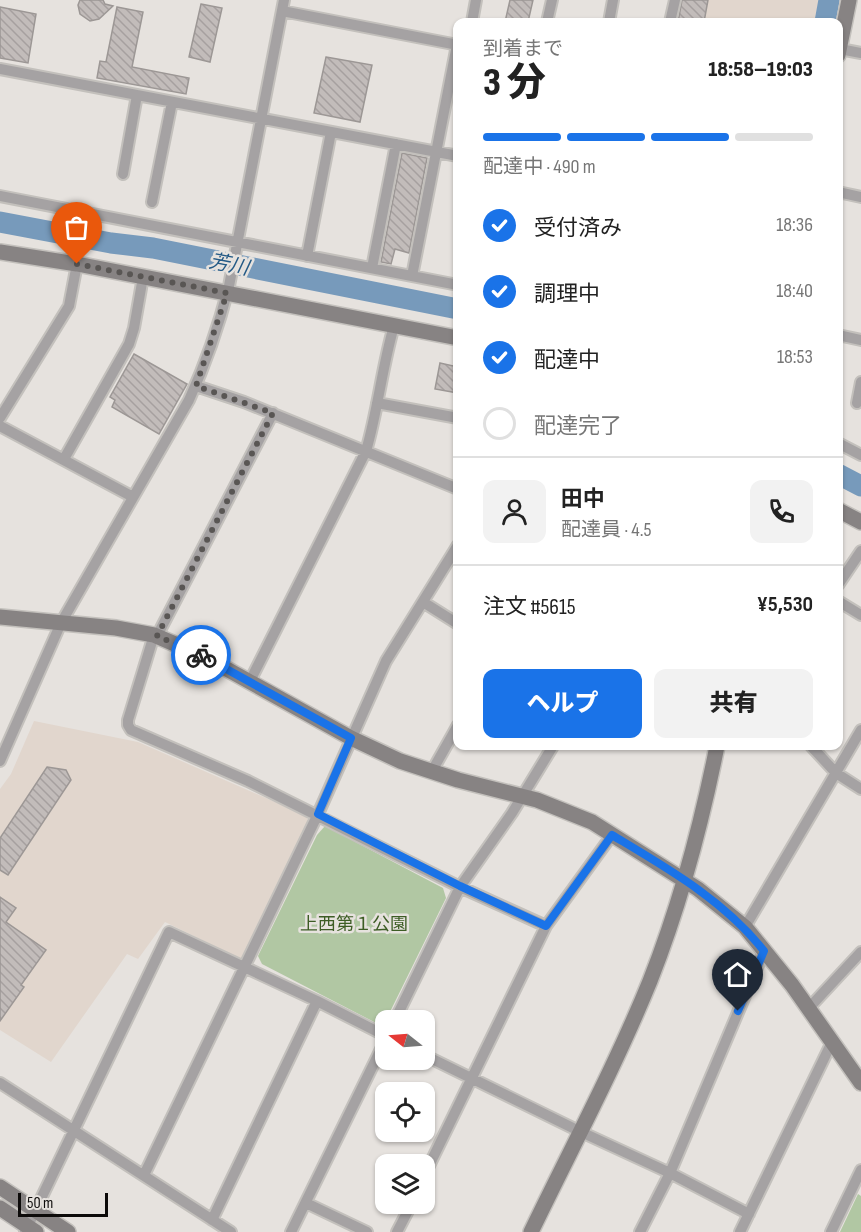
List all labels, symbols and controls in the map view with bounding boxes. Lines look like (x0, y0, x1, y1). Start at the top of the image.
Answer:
text: 到着まで (483, 37, 563, 61)
text: 18:58–19:03 (708, 56, 813, 83)
text: 3 分 (483, 60, 546, 107)
text: 配達中 · 490 m (483, 155, 596, 179)
pin (51, 202, 102, 264)
icon: check (483, 209, 516, 242)
icon: bag (60, 211, 93, 244)
text: 18:36 (776, 213, 813, 237)
text: 受付済み (534, 215, 622, 242)
water label: 芳川 (207, 249, 253, 281)
icon: check (483, 275, 516, 308)
text: 18:40 (776, 279, 813, 303)
text: 調理中 (534, 281, 600, 308)
icon: check (483, 341, 516, 374)
text: 18:53 (777, 345, 813, 369)
text: 配達中 (534, 347, 600, 374)
text: 配達完了 (534, 413, 622, 440)
button: person (483, 480, 546, 543)
button: phone (750, 480, 813, 543)
text: 田中 (561, 486, 605, 513)
text: 配達員 · 4.5 (561, 518, 651, 542)
text: ¥5,530 (757, 591, 813, 618)
text: 注文 #5615 (483, 594, 576, 621)
courier (171, 625, 231, 685)
icon: bike (185, 639, 218, 672)
button: ヘルプ (483, 669, 642, 738)
button: 共有 (654, 669, 813, 738)
park label: 上西第１公園 (300, 914, 408, 935)
pin (712, 949, 763, 1011)
icon: home (721, 958, 754, 991)
north arrow (375, 1010, 435, 1070)
map controls (375, 1010, 435, 1214)
button: locate (375, 1082, 435, 1142)
button: layers (375, 1154, 435, 1214)
scale bar (18, 1190, 108, 1218)
text: 50 m (27, 1194, 53, 1213)

